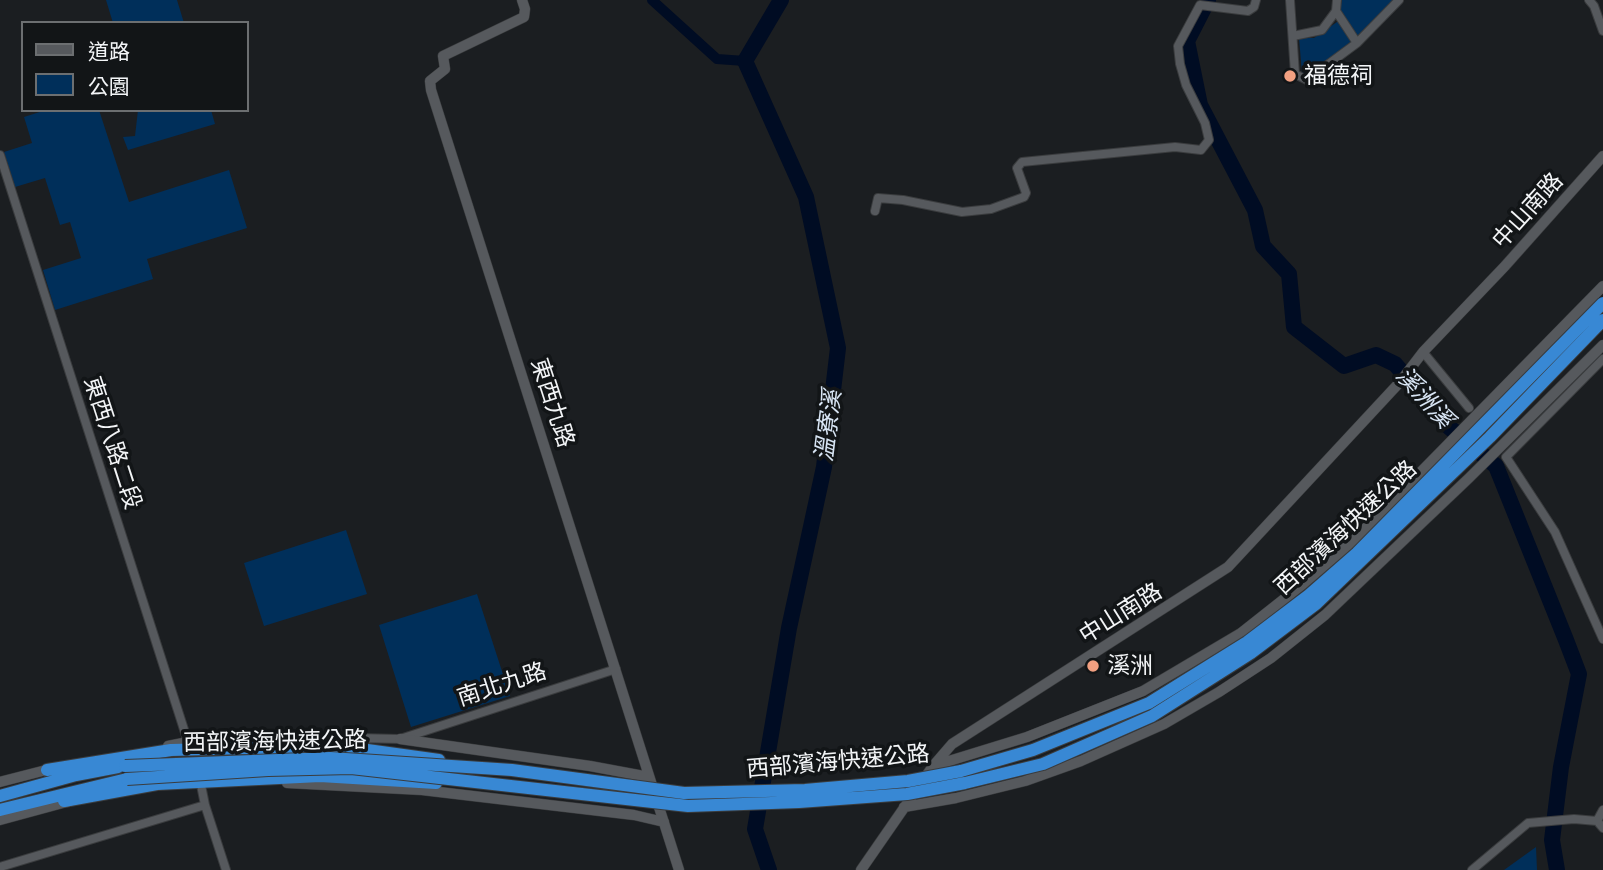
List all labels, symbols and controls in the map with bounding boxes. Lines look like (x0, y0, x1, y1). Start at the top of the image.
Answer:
legend (21, 21, 248, 112)
text: 道路 (88, 39, 130, 64)
place label: 福德祠 (1304, 62, 1373, 90)
marker: 福德祠 (1282, 68, 1298, 84)
text: 公園 (88, 74, 130, 99)
street label: 中山南路 (1487, 168, 1569, 254)
street label: 東西九路 (525, 355, 579, 451)
water label: 溪洲溪 (1389, 362, 1459, 434)
street label: 東西八路二段 (78, 373, 146, 513)
water label: 溫寮溪 (810, 389, 848, 463)
street label: 西部濱海快速公路 (1269, 455, 1423, 601)
street label: 中山南路 (1075, 578, 1167, 650)
place label: 溪洲 (1107, 652, 1153, 680)
street label: 南北九路 (454, 658, 550, 712)
marker: 溪洲 (1085, 658, 1101, 674)
street label: 西部濱海快速公路 (183, 727, 367, 757)
street label: 西部濱海快速公路 (745, 740, 931, 784)

